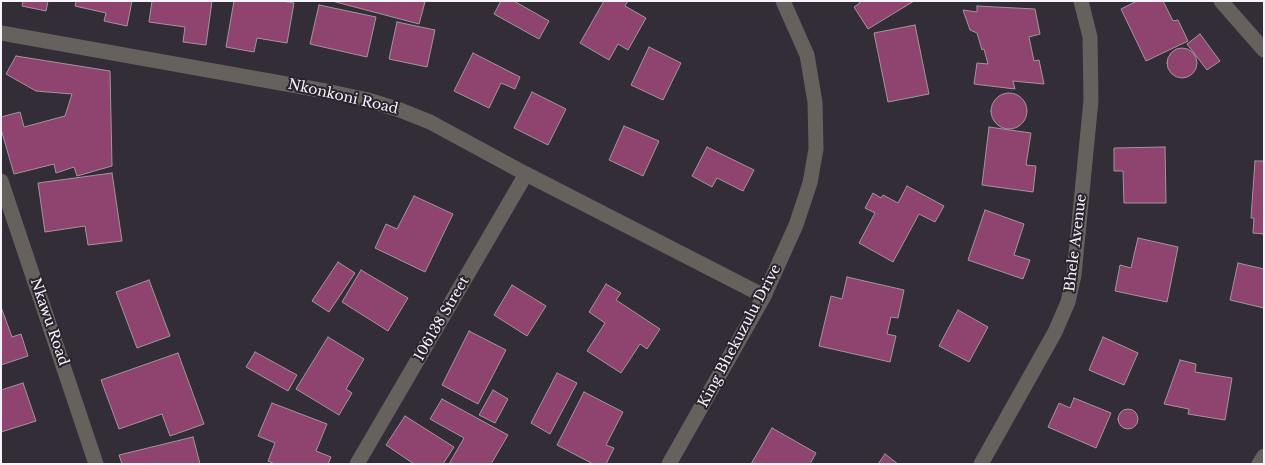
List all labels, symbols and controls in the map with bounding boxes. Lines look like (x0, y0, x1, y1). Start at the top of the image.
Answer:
street label: Nkonkoni Road (286, 76, 400, 118)
street label: Bhele Avenue (1062, 193, 1090, 293)
street label: King Bhekuzulu Drive (695, 262, 785, 410)
street label: 106138 Street (411, 274, 473, 364)
street label: Nkawu Road (26, 276, 72, 368)

